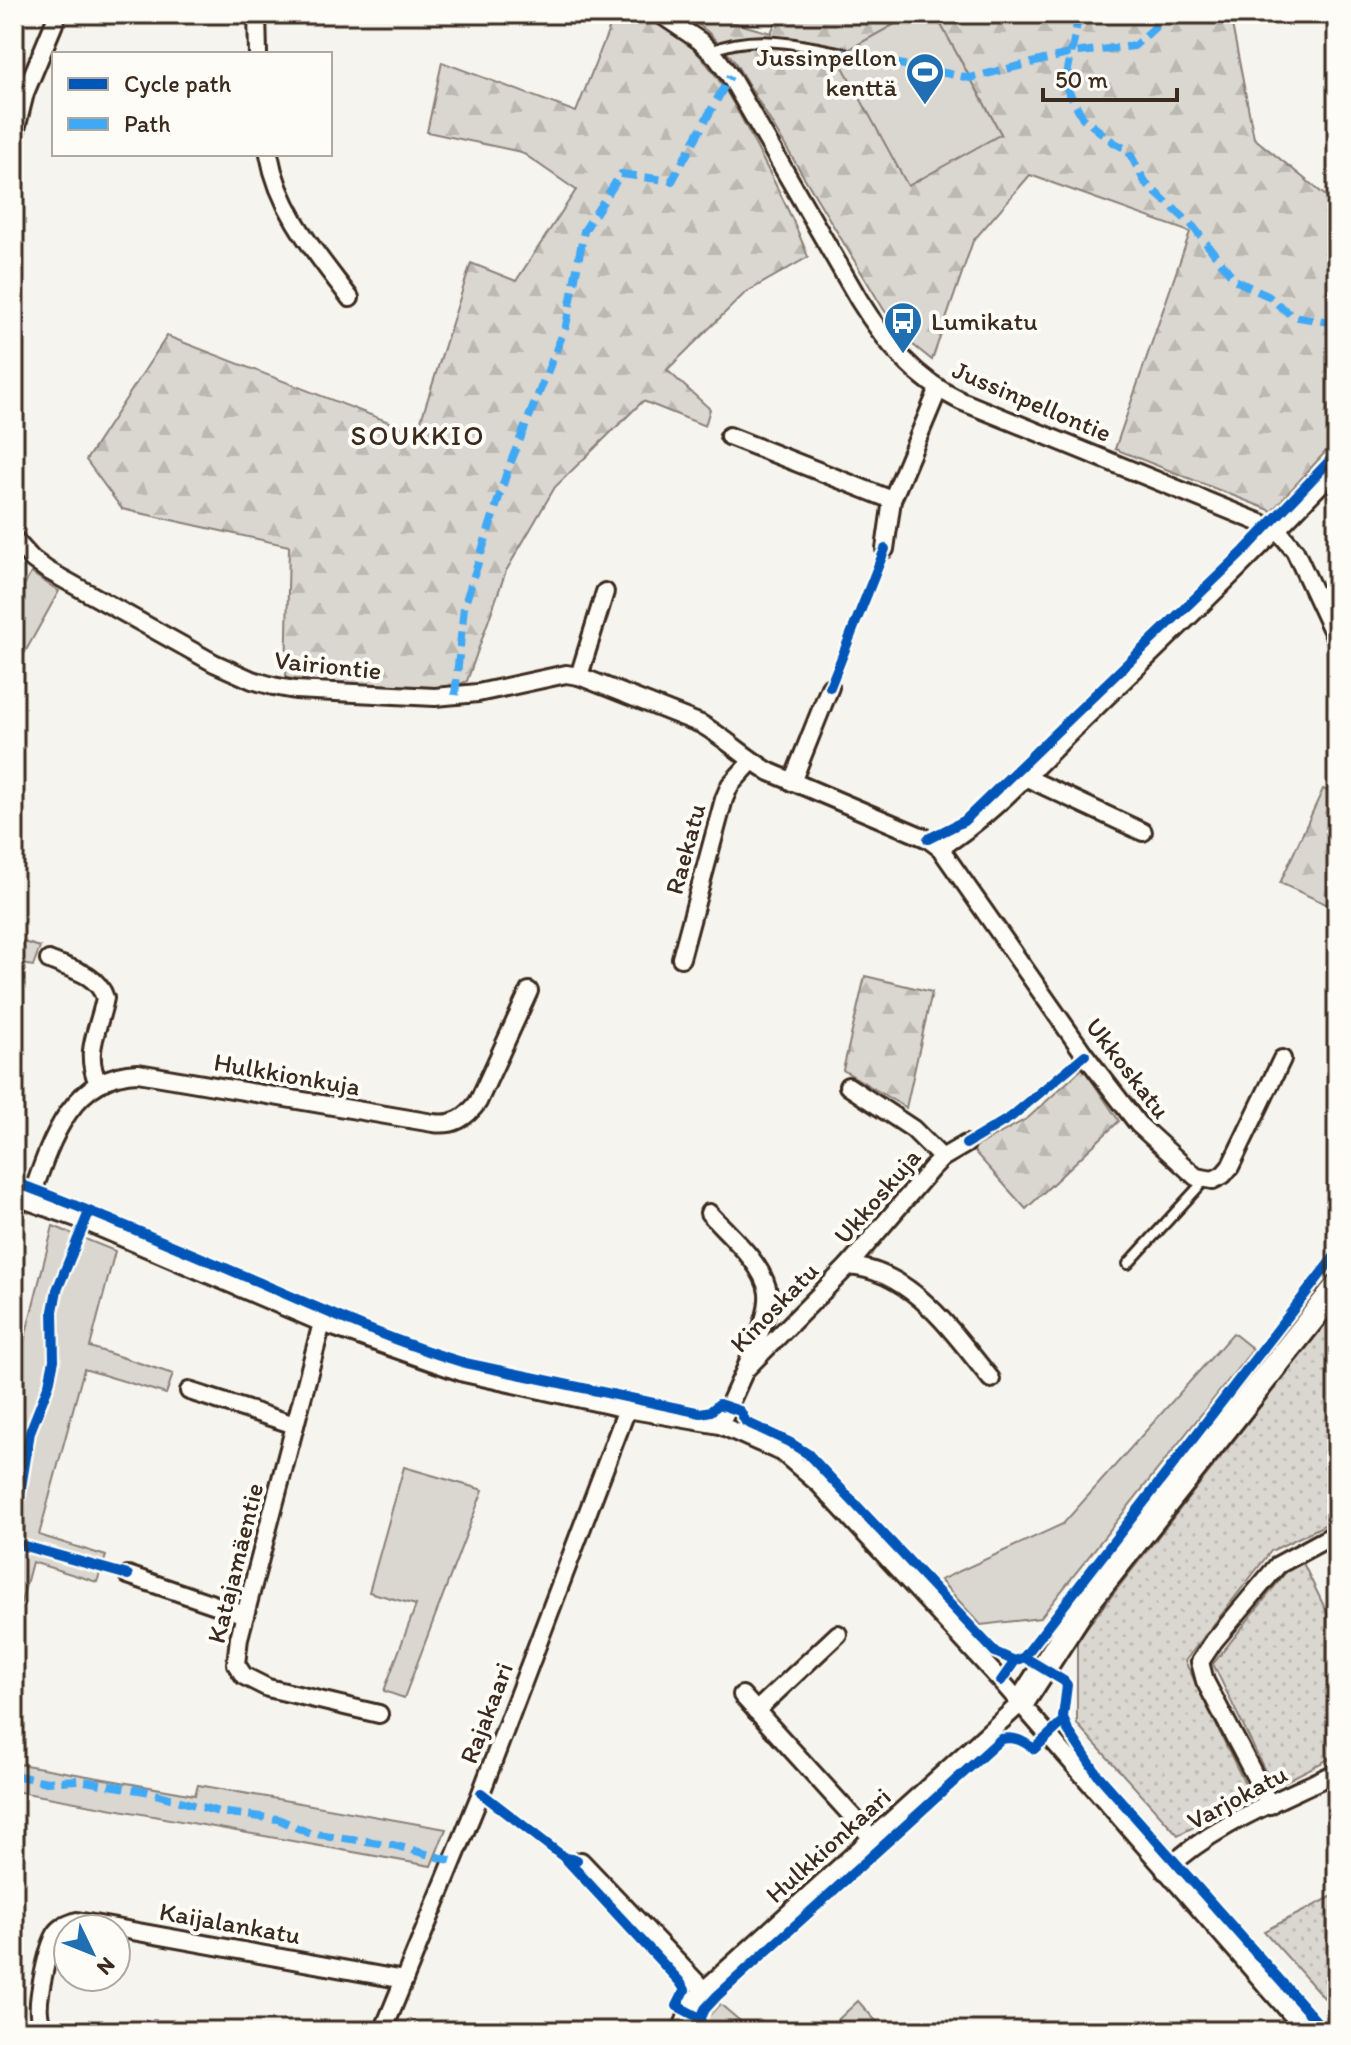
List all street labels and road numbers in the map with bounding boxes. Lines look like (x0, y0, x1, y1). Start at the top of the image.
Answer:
street label: Jussinpellontie (948, 353, 1116, 449)
street label: Vairiontie (273, 643, 383, 687)
street label: Raekatu (658, 800, 712, 898)
street label: Ukkoskatu (1079, 1011, 1177, 1125)
street label: Hulkkionkuja (211, 1045, 363, 1103)
street label: Ukkoskuja (827, 1141, 928, 1250)
street label: Kinoskatu (723, 1255, 825, 1359)
street label: Katajamäentie (200, 1480, 270, 1646)
street label: Rajakaari (452, 1658, 520, 1768)
street label: Varjokatu (1181, 1757, 1293, 1837)
street label: Hulkkionkaari (759, 1780, 897, 1910)
street label: Kaijalankatu (157, 1895, 303, 1951)

